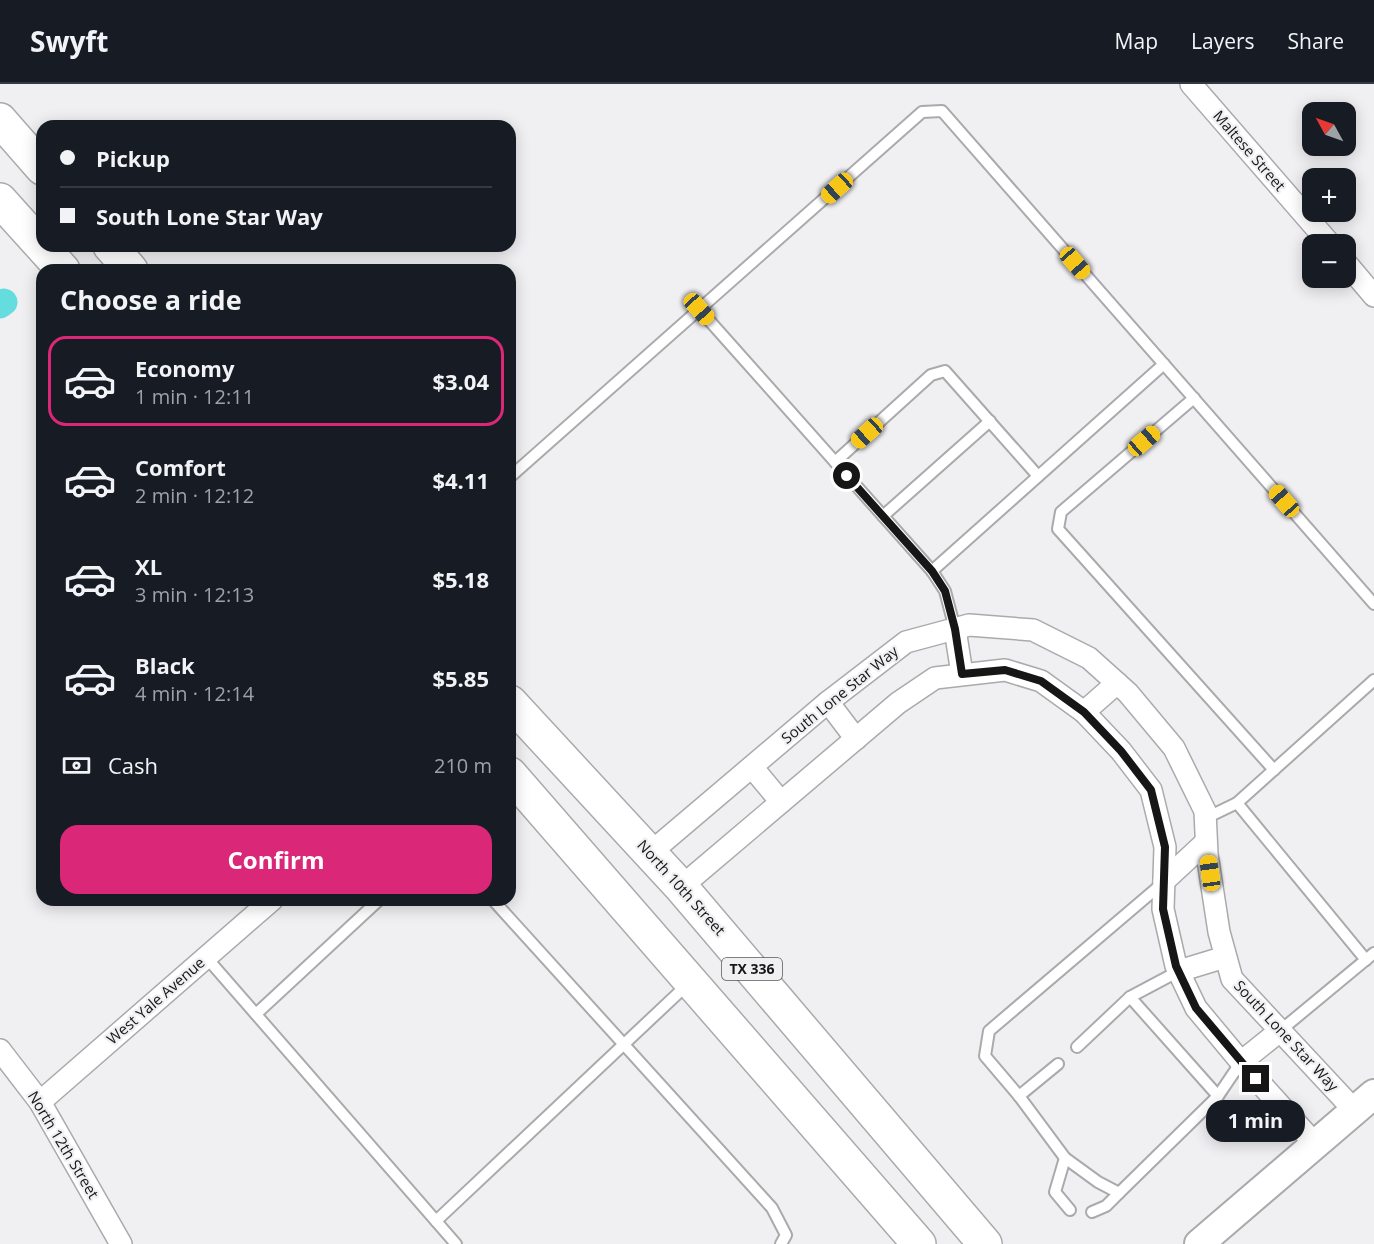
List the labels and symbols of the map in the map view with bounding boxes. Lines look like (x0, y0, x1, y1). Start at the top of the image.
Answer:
north arrow (1302, 102, 1356, 156)
street label: Maltese Street (1209, 106, 1290, 195)
car (818, 169, 856, 207)
car (1056, 244, 1094, 282)
car (680, 290, 718, 328)
car (848, 414, 886, 452)
car (1125, 422, 1163, 460)
route start (833, 462, 860, 489)
car (1265, 482, 1303, 520)
street label: South Lone Star Way (777, 641, 902, 748)
street label: North 10th Street (633, 835, 730, 939)
car (1199, 854, 1221, 892)
street label: West Yale Avenue (102, 952, 209, 1048)
road number: TX 336 (722, 958, 782, 980)
street label: South Lone Star Way (1230, 976, 1344, 1095)
route end (1242, 1065, 1269, 1092)
street label: North 12th Street (24, 1087, 104, 1202)
callout: 1 min (1206, 1100, 1306, 1142)

